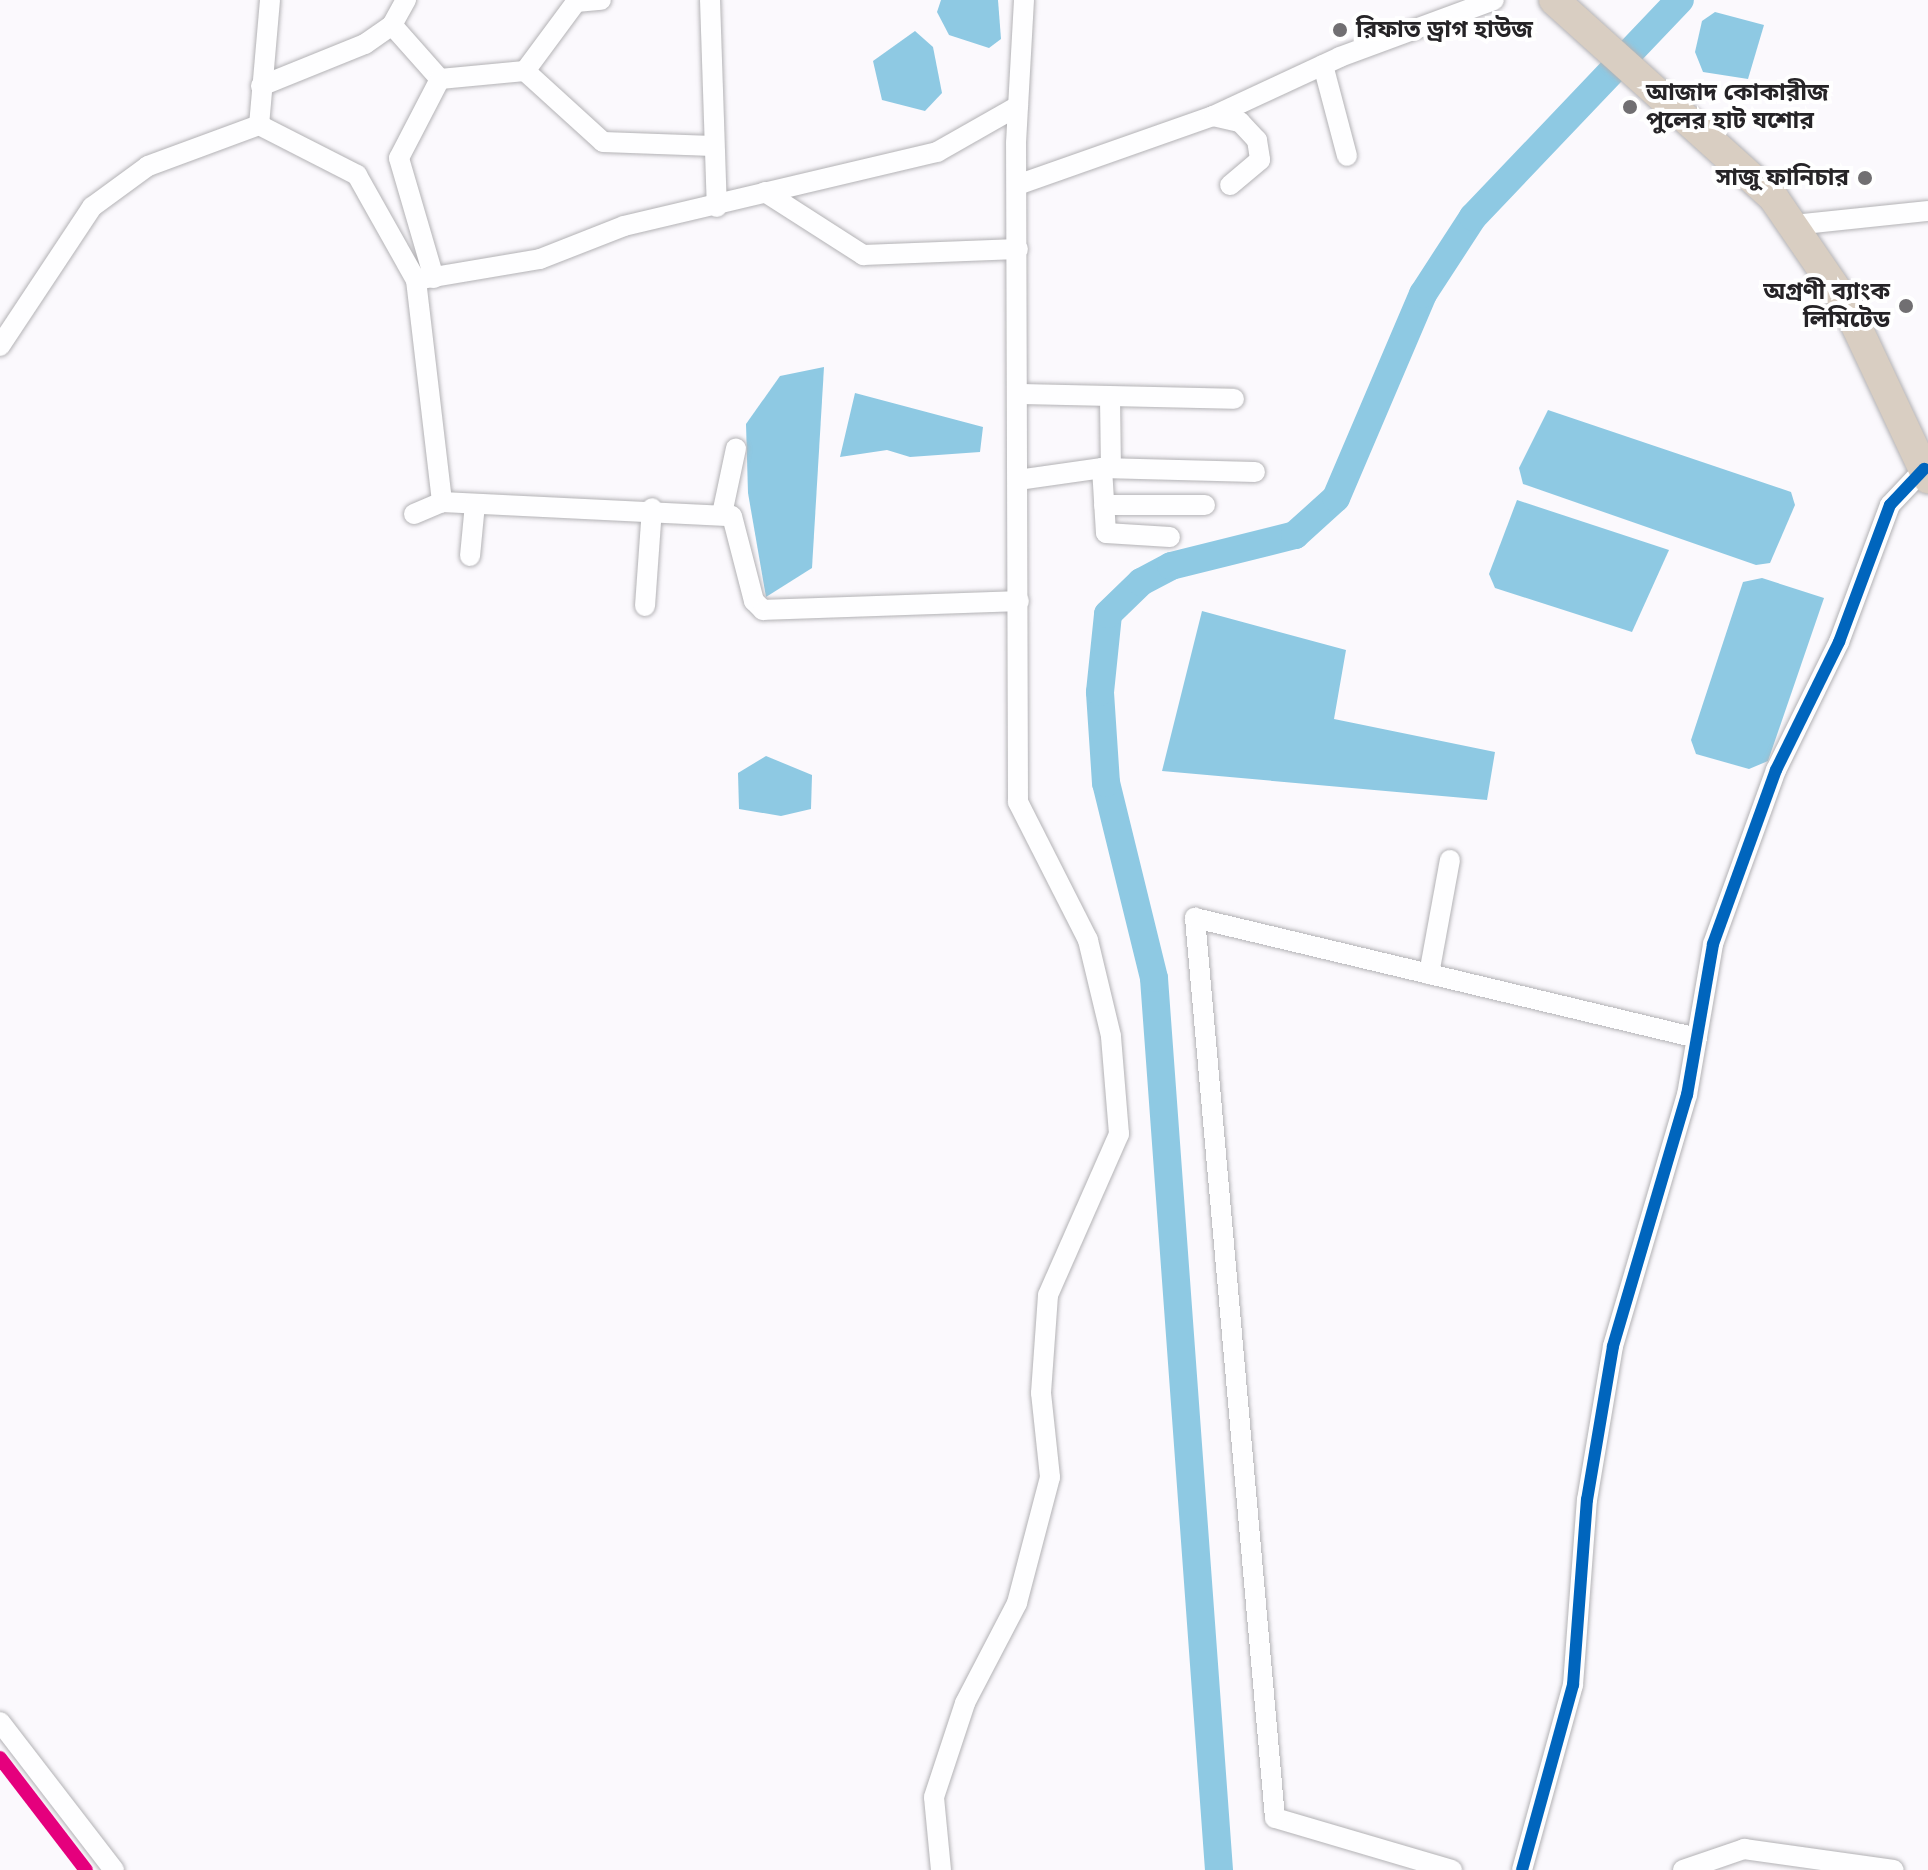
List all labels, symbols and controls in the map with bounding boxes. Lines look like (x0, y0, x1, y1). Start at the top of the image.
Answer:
place label: রিফাত ড্রাগ হাউজ (1356, 16, 1533, 44)
marker: রিফাত ড্রাগ হাউজ (1331, 21, 1349, 39)
place label: আজাদ কোকারীজ পুলের হাট যশোর (1646, 79, 1829, 135)
marker: আজাদ কোকারীজ পুলের হাট যশোর (1621, 98, 1639, 116)
place label: সাজু ফানিচার (1716, 164, 1849, 192)
marker: সাজু ফানিচার (1856, 169, 1874, 187)
place label: অগ্রণী ব্যাংক লিমিটেড (1763, 278, 1890, 334)
marker: অগ্রণী ব্যাংক লিমিটেড (1897, 297, 1915, 315)

